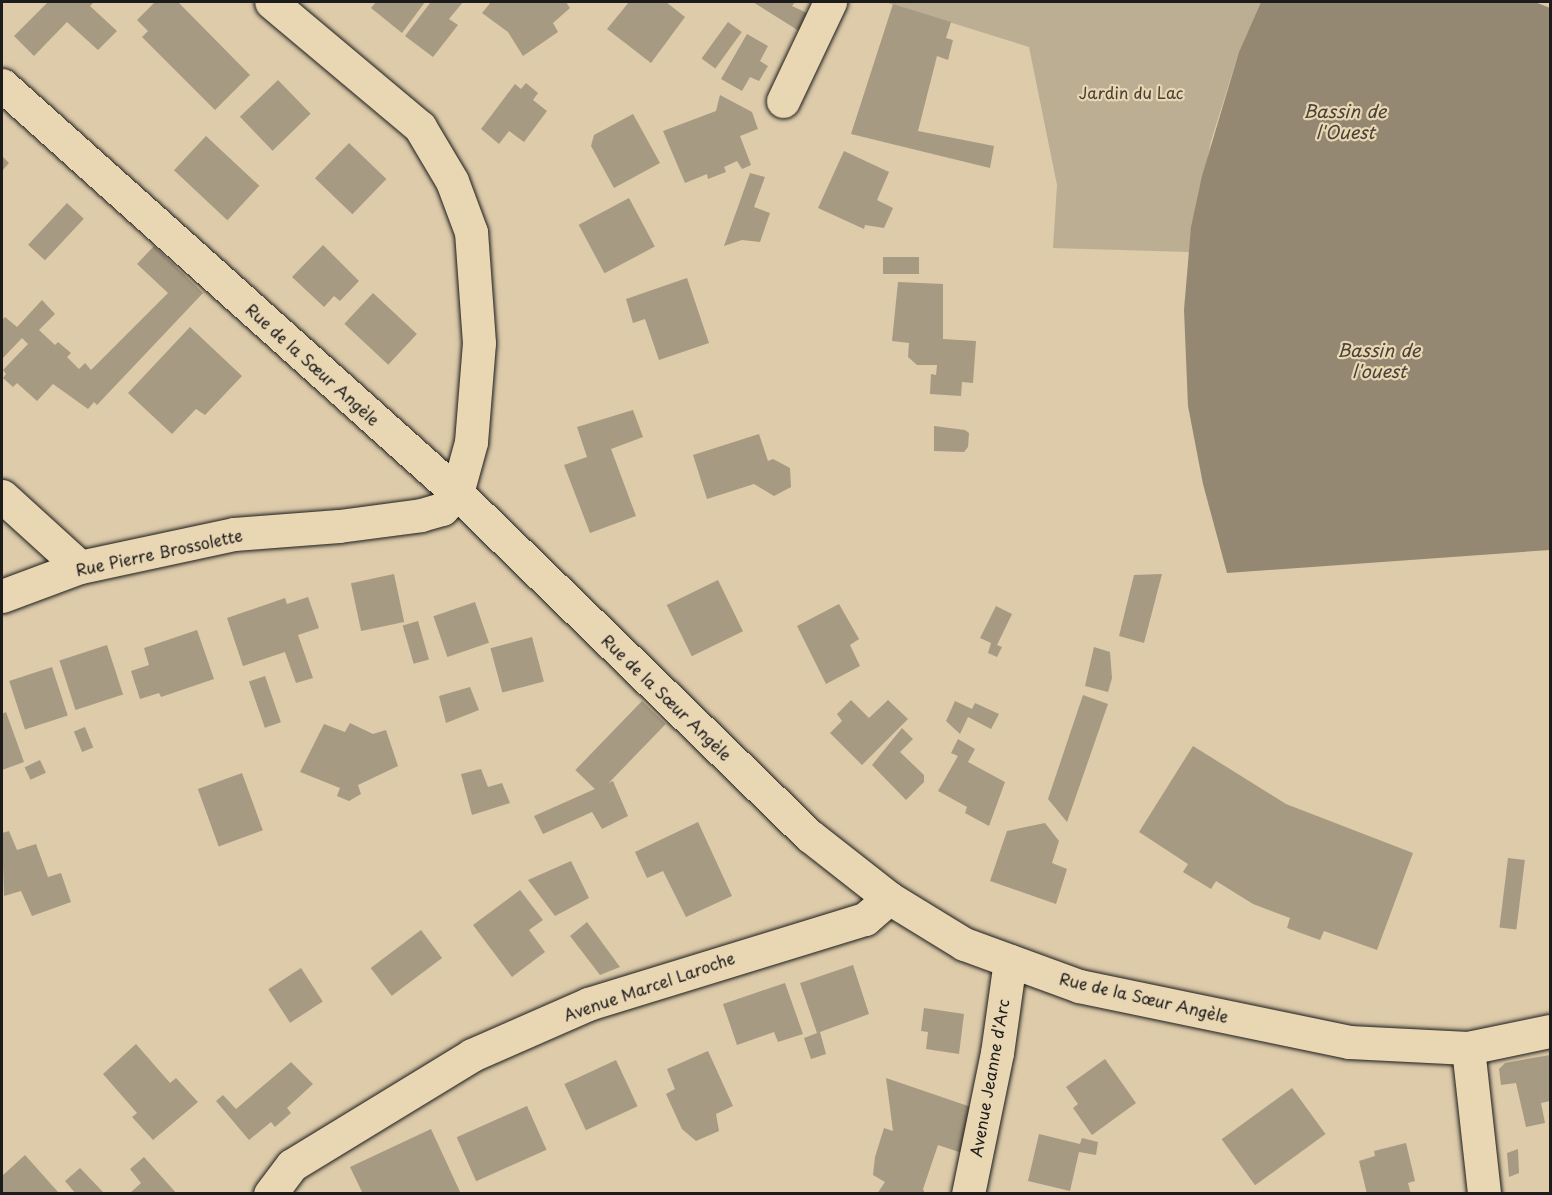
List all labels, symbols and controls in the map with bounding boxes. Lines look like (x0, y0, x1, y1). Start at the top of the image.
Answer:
park label: Jardin du Lac (1079, 82, 1183, 102)
water label: Bassin de l'Ouest (1304, 101, 1386, 144)
street label: Rue de la Sœur Angèle (241, 298, 385, 430)
water label: Bassin de l'ouest (1338, 340, 1420, 382)
street label: Rue Pierre Brossolette (73, 525, 245, 579)
street label: Rue de la Sœur Angèle (597, 629, 737, 765)
street label: Avenue Marcel Laroche (561, 948, 737, 1024)
street label: Rue de la Sœur Angèle (1056, 968, 1232, 1026)
street label: Avenue Jeanne d'Arc (966, 998, 1012, 1158)

